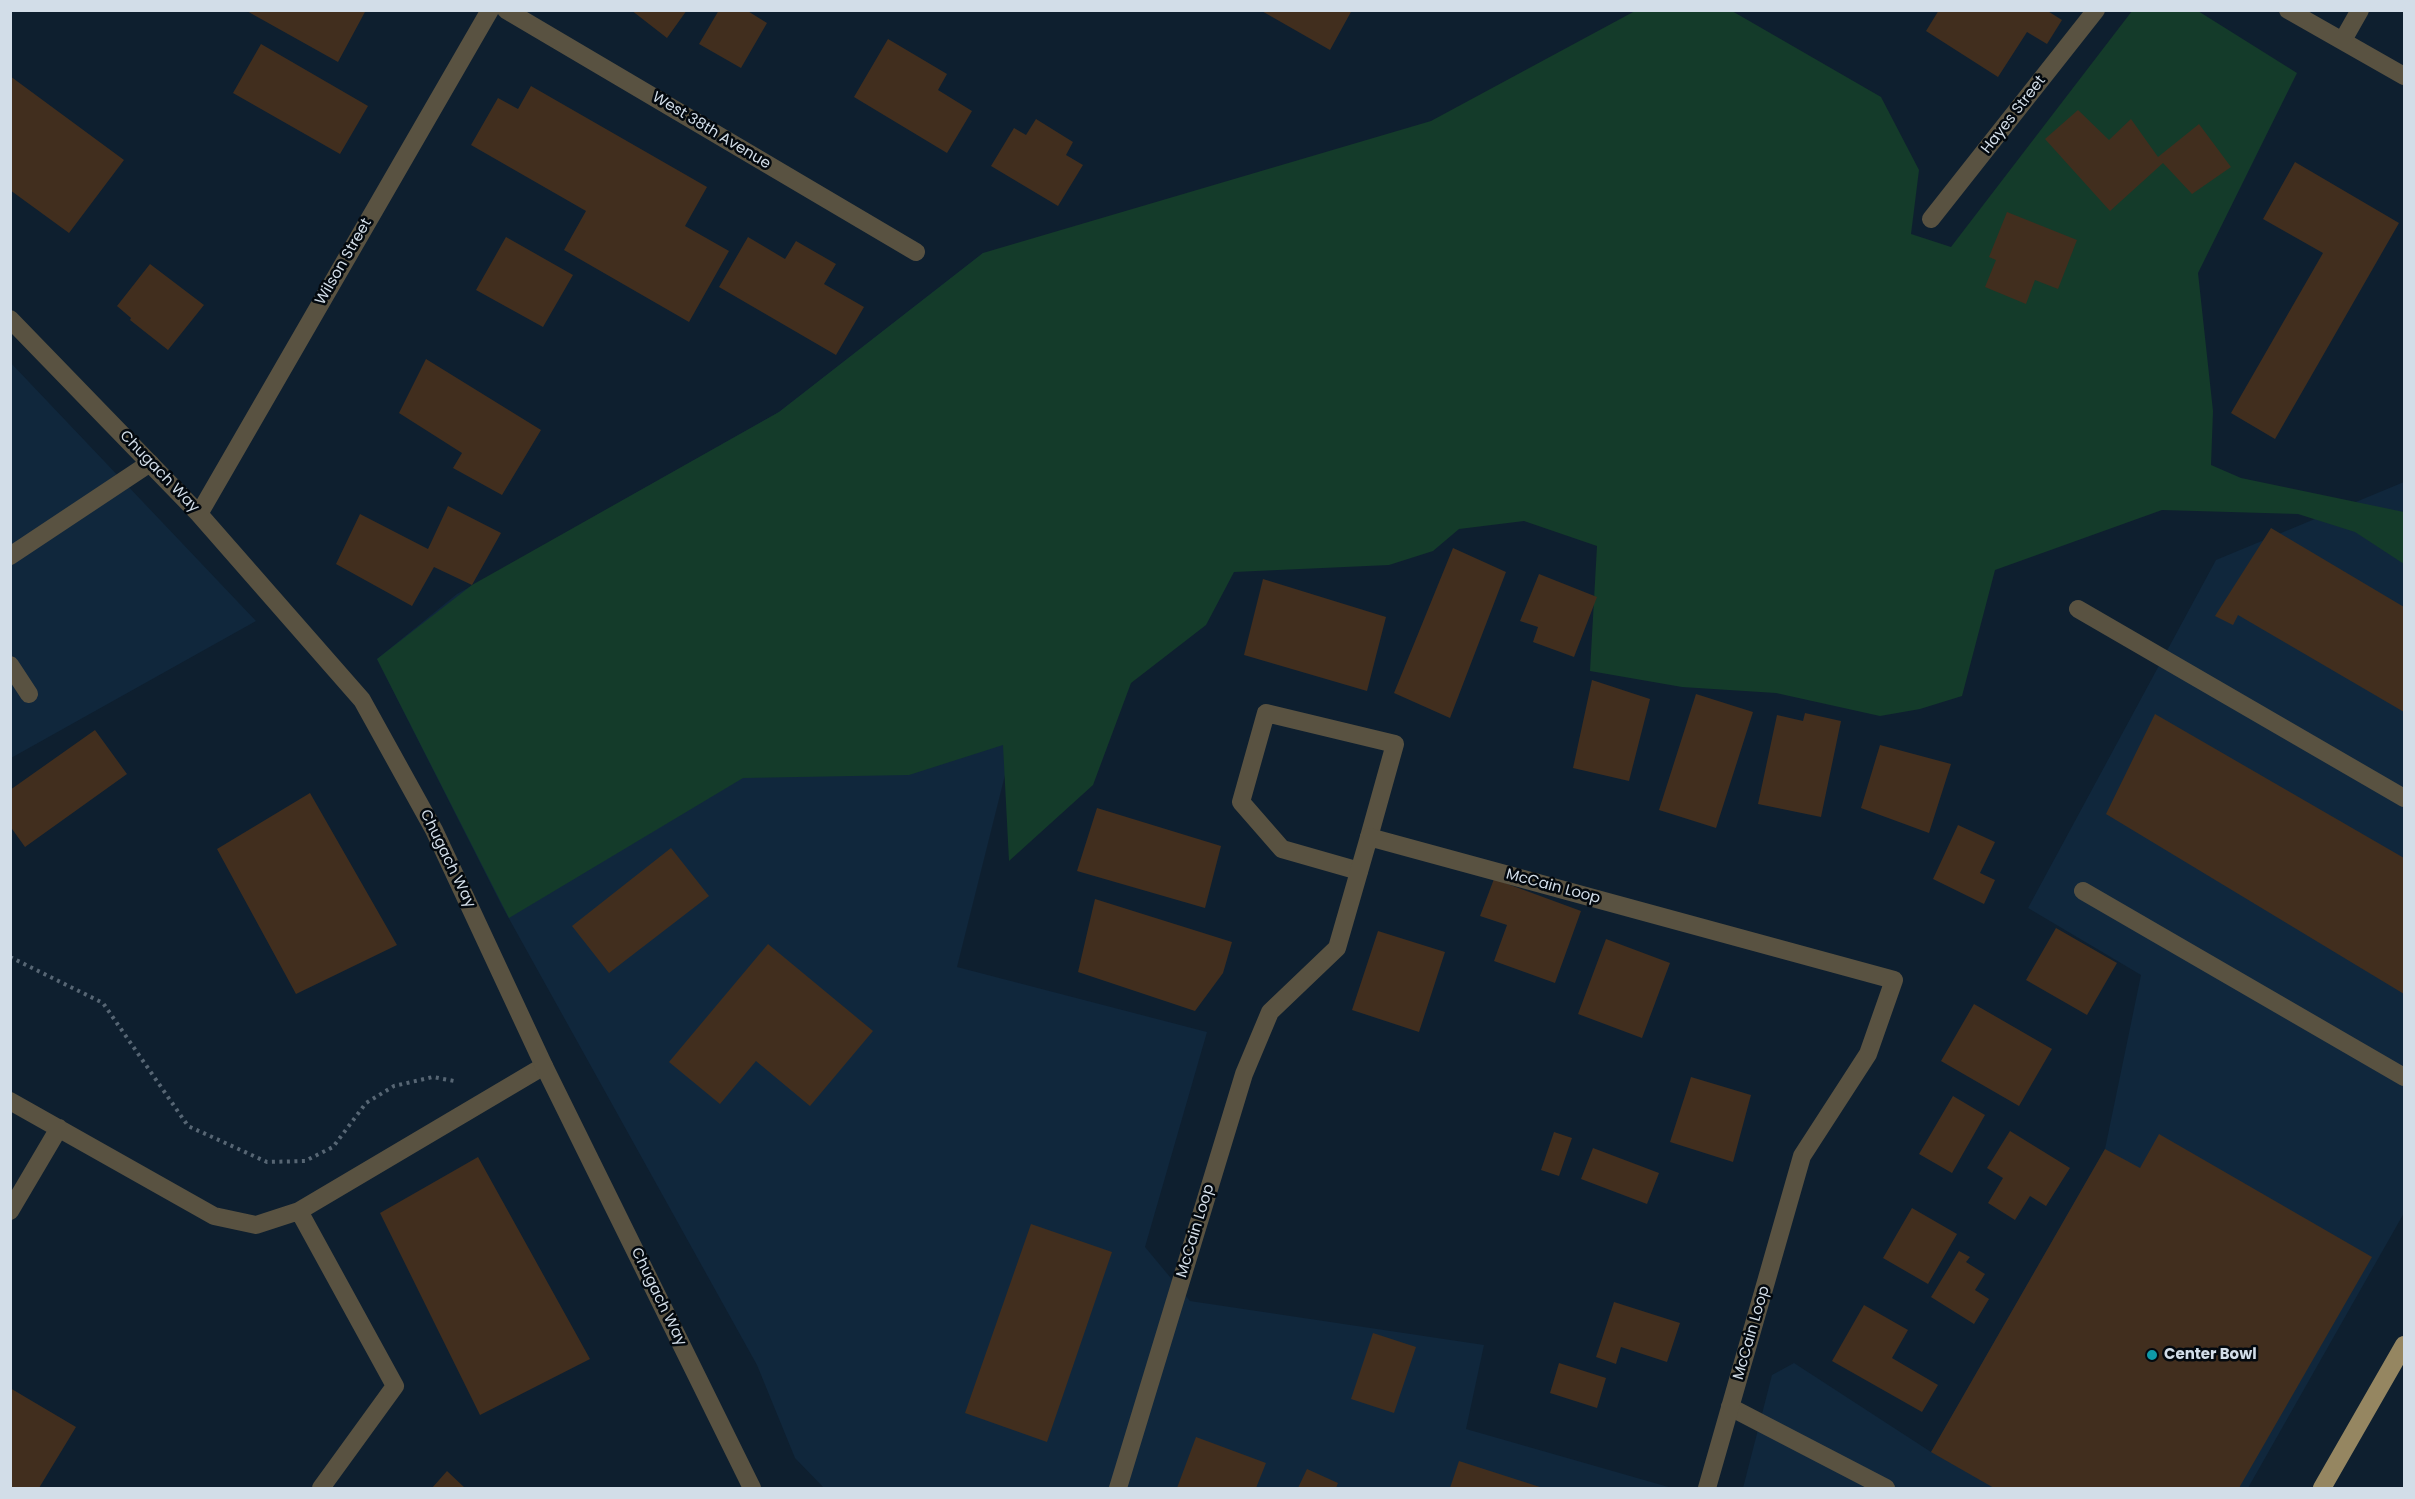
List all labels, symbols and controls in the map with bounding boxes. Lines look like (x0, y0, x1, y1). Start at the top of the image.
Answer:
street label: Hayes Street (1978, 72, 2050, 158)
street label: West 38th Avenue (649, 89, 773, 173)
street label: Wilson Street (312, 216, 376, 308)
street label: Chugach Way (115, 427, 203, 517)
street label: Chugach Way (415, 807, 479, 911)
street label: McCain Loop (1504, 866, 1602, 908)
street label: McCain Loop (1173, 1182, 1219, 1280)
street label: Chugach Way (626, 1245, 690, 1349)
street label: McCain Loop (1730, 1284, 1774, 1382)
place label: Center Bowl (2164, 1346, 2257, 1364)
marker: Center Bowl (2145, 1348, 2159, 1362)

